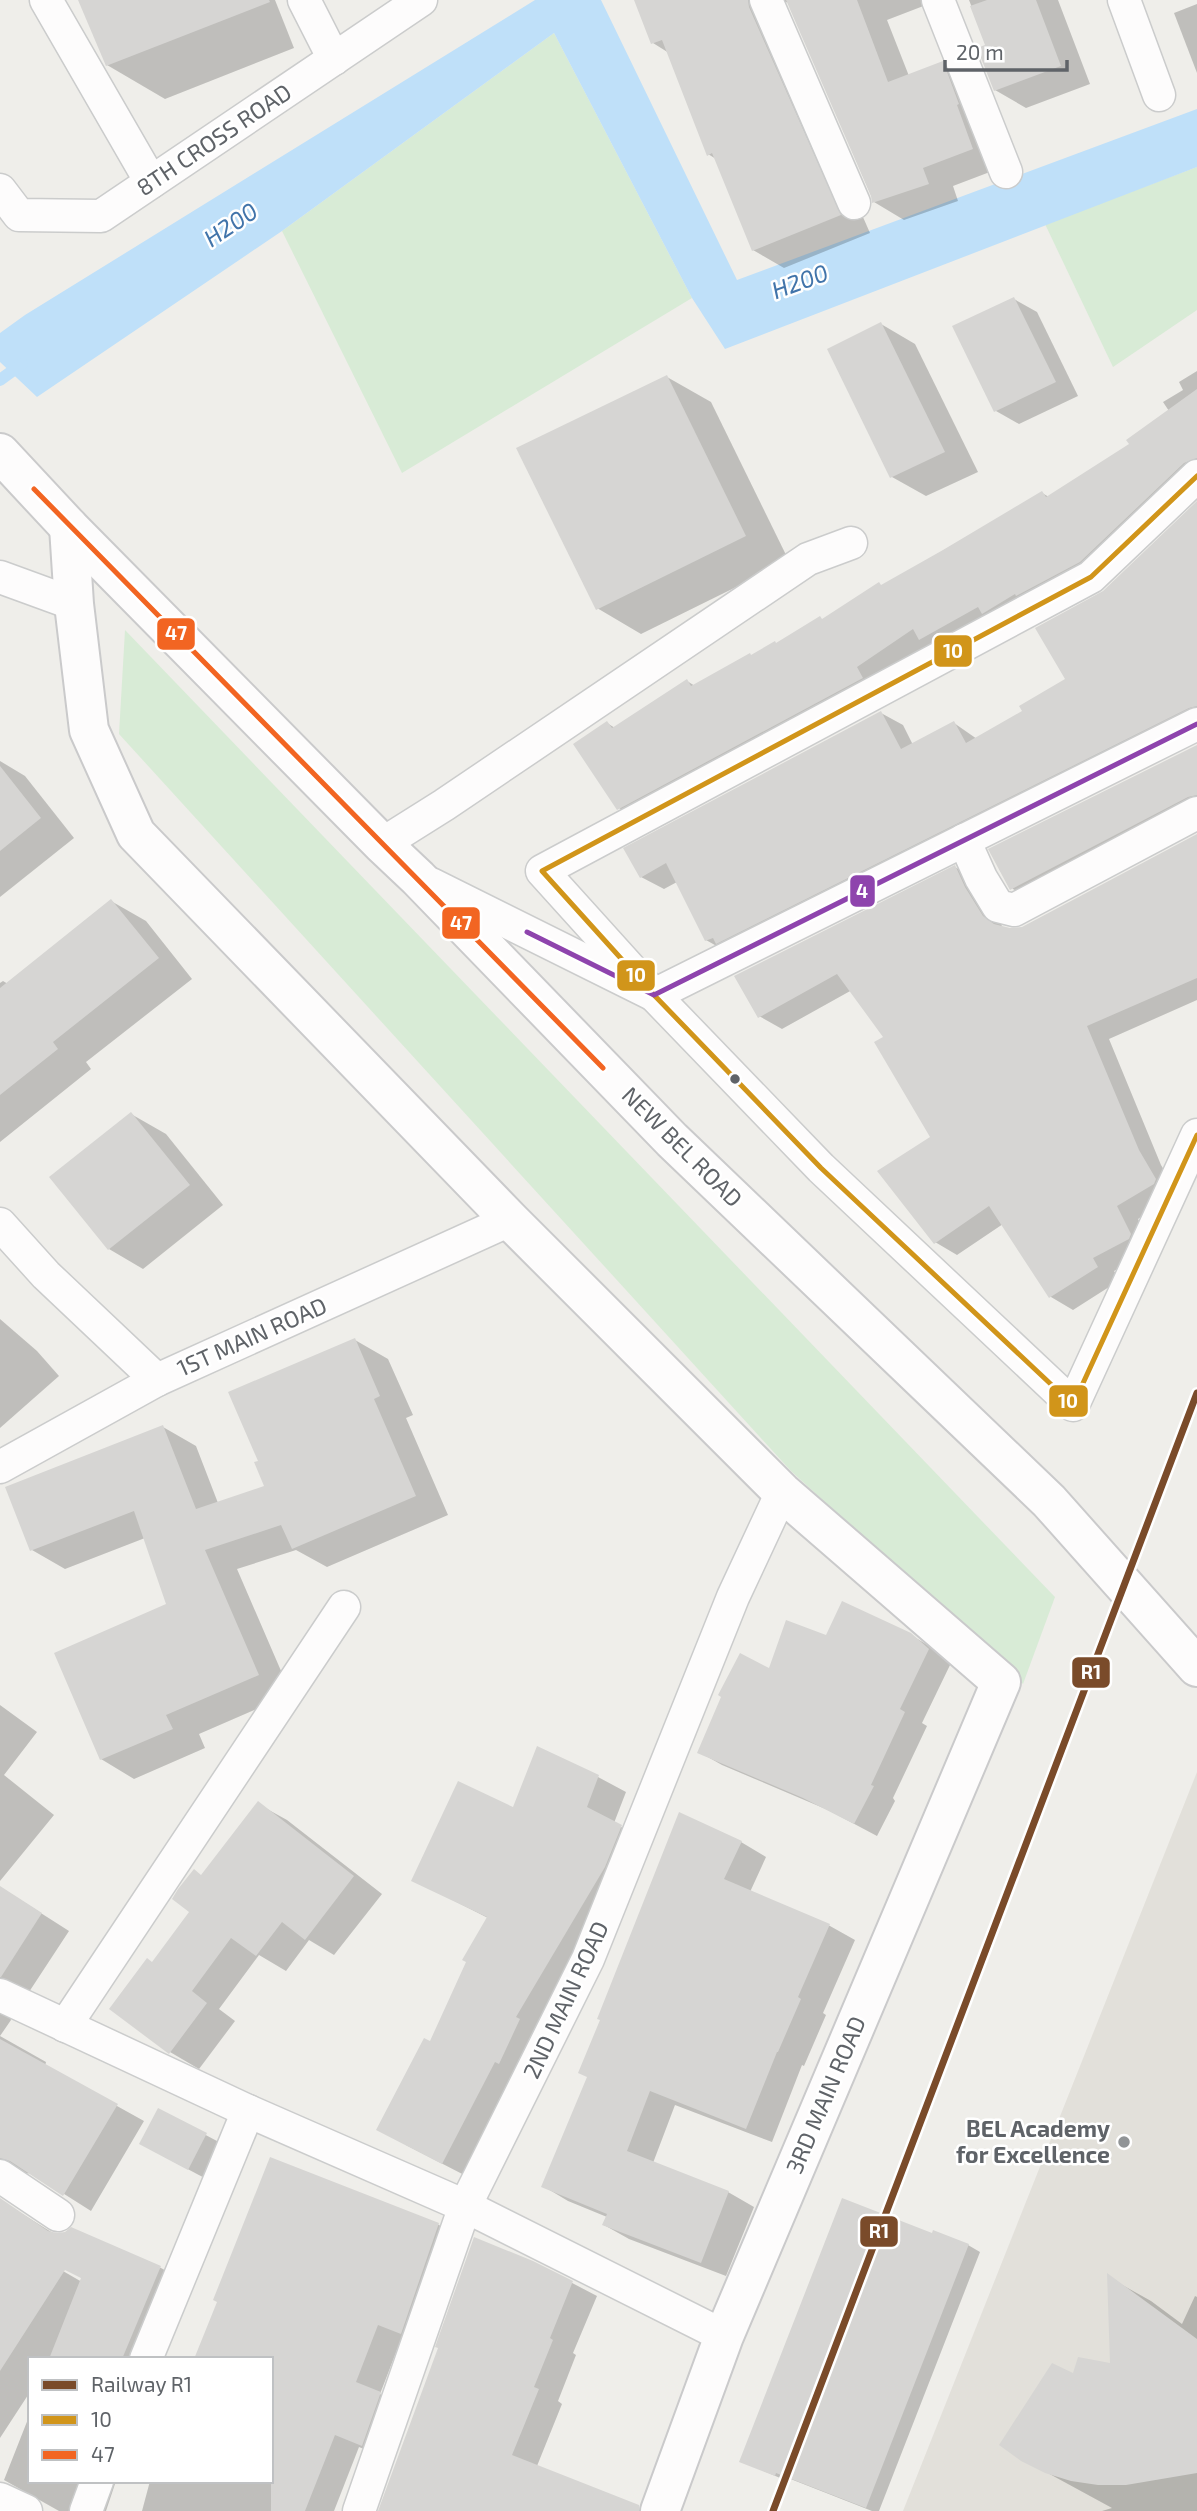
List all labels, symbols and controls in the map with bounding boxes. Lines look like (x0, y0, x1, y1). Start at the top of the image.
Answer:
scale bar (945, 28, 1068, 72)
text: 20 m (956, 39, 1004, 64)
street label: 8TH CROSS ROAD (131, 77, 296, 201)
water label: H200 (198, 195, 262, 252)
water label: H200 (767, 257, 832, 304)
line badge: 47 (156, 617, 196, 651)
text: 47 (165, 621, 187, 644)
line badge: 10 (933, 634, 973, 668)
text: 10 (943, 639, 963, 662)
line badge: 4 (849, 874, 876, 908)
text: 4 (856, 879, 868, 902)
line badge: 47 (441, 906, 481, 940)
text: 47 (450, 911, 472, 934)
line badge: 10 (616, 959, 656, 992)
text: 10 (626, 963, 646, 986)
unlabelled marker (728, 1072, 742, 1086)
street label: NEW BEL ROAD (617, 1080, 749, 1212)
street label: 1ST MAIN ROAD (172, 1291, 331, 1382)
line badge: 10 (1048, 1384, 1089, 1418)
text: 10 (1058, 1389, 1078, 1412)
line badge: R1 (1071, 1656, 1111, 1689)
text: R1 (1081, 1660, 1101, 1683)
street label: 2ND MAIN ROAD (516, 1916, 614, 2083)
street label: 3RD MAIN ROAD (779, 2012, 871, 2178)
place label: BEL Academy for Excellence (956, 2114, 1110, 2168)
marker: BEL Academy for Excellence (1116, 2134, 1132, 2150)
line badge: R1 (859, 2215, 899, 2248)
text: R1 (869, 2219, 889, 2242)
legend (28, 2357, 273, 2483)
text: Railway R1 (91, 2371, 192, 2396)
text: 10 (91, 2406, 112, 2431)
text: 47 (91, 2441, 115, 2466)

